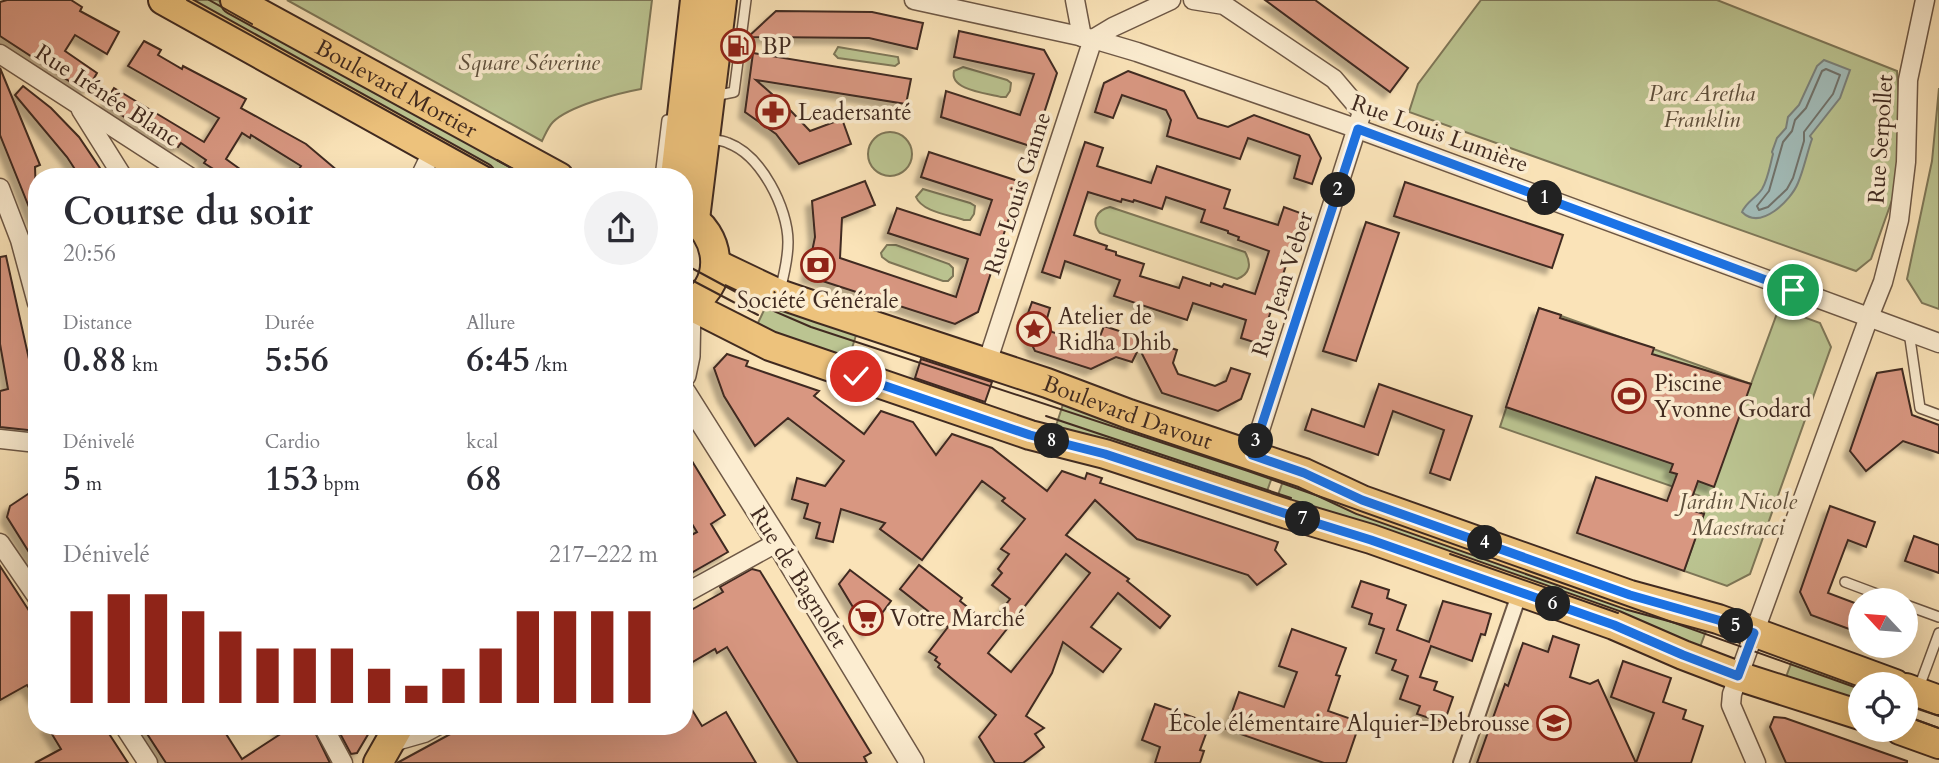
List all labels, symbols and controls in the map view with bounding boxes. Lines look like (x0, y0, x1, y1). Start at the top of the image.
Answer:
fuel station icon: BP (719, 27, 757, 65)
place label: BP (762, 31, 791, 62)
street label: Boulevard Mortier (310, 32, 483, 146)
street label: Rue Irénée Blanc (29, 37, 186, 154)
park label: Square Séverine (458, 47, 600, 78)
street label: Rue Serpollet (1861, 73, 1900, 205)
park label: Parc Aretha Franklin (1649, 78, 1755, 135)
street label: Rue Louis Lumière (1347, 87, 1533, 180)
pharmacy icon: Leadersanté (754, 93, 792, 131)
place label: Leadersanté (798, 97, 912, 128)
street label: Rue Louis Ganne (977, 108, 1058, 278)
pin: 2 (1320, 172, 1356, 208)
text: 2 (1333, 176, 1342, 202)
pin: 1 (1528, 180, 1562, 216)
text: 1 (1540, 184, 1549, 210)
text: Course du soir (63, 186, 313, 238)
button: share (584, 191, 658, 265)
street label: Rue Jean Veber (1244, 207, 1321, 361)
text: 20:56 (63, 238, 116, 269)
bank icon: Société Générale (799, 246, 837, 284)
pin (1763, 260, 1823, 320)
icon: arrive (1774, 271, 1812, 309)
place label: Société Générale (737, 285, 899, 316)
place label: Atelier de Ridha Dhib (1058, 301, 1172, 358)
text: Distance (63, 310, 132, 336)
text: Durée (265, 310, 315, 336)
text: Allure (466, 310, 516, 336)
place icon: Atelier de Ridha Dhib (1015, 310, 1053, 348)
text: 0.88 (63, 336, 127, 384)
text: 5:56 (265, 336, 329, 384)
text: 6:45 (466, 336, 530, 384)
pin (826, 346, 886, 406)
text: km (127, 352, 158, 378)
text: /km (530, 352, 568, 378)
icon: check (837, 357, 875, 395)
street label: Boulevard Davout (1038, 368, 1216, 457)
place label: Piscine Yvonne Godard (1654, 368, 1812, 425)
sports icon: Piscine Yvonne Godard (1610, 377, 1648, 415)
pin: 8 (1034, 424, 1070, 458)
pin: 3 (1238, 424, 1274, 458)
text: 8 (1047, 427, 1056, 453)
text: 3 (1251, 427, 1260, 453)
text: Dénivelé (63, 429, 135, 455)
text: Cardio (265, 429, 320, 455)
text: kcal (466, 429, 498, 455)
text: 5 (63, 455, 81, 503)
text: 153 (265, 455, 318, 503)
text: 68 (466, 455, 502, 503)
text: m (81, 471, 102, 497)
text: bpm (318, 471, 360, 497)
park label: Jardin Nicole Maestracci (1674, 486, 1797, 543)
street label: Rue de Bagnolet (743, 501, 855, 654)
pin: 7 (1286, 502, 1320, 536)
text: 7 (1298, 505, 1307, 531)
pin: 4 (1468, 526, 1502, 560)
text: 4 (1480, 529, 1489, 555)
text: Dénivelé (63, 539, 150, 570)
text: 217–222 m (549, 539, 658, 570)
pin: 6 (1536, 586, 1570, 622)
north arrow (1848, 588, 1918, 658)
map controls (1848, 588, 1918, 742)
text: 6 (1548, 590, 1557, 616)
supermarket icon: Votre Marché (847, 599, 885, 637)
place label: Votre Marché (890, 603, 1025, 634)
pin: 5 (1718, 608, 1754, 644)
text: 5 (1731, 612, 1740, 638)
button: locate (1848, 672, 1918, 742)
school or university icon: École élémentaire Alquier-Debrousse (1535, 704, 1573, 742)
place label: École élémentaire Alquier-Debrousse (1169, 708, 1530, 739)

